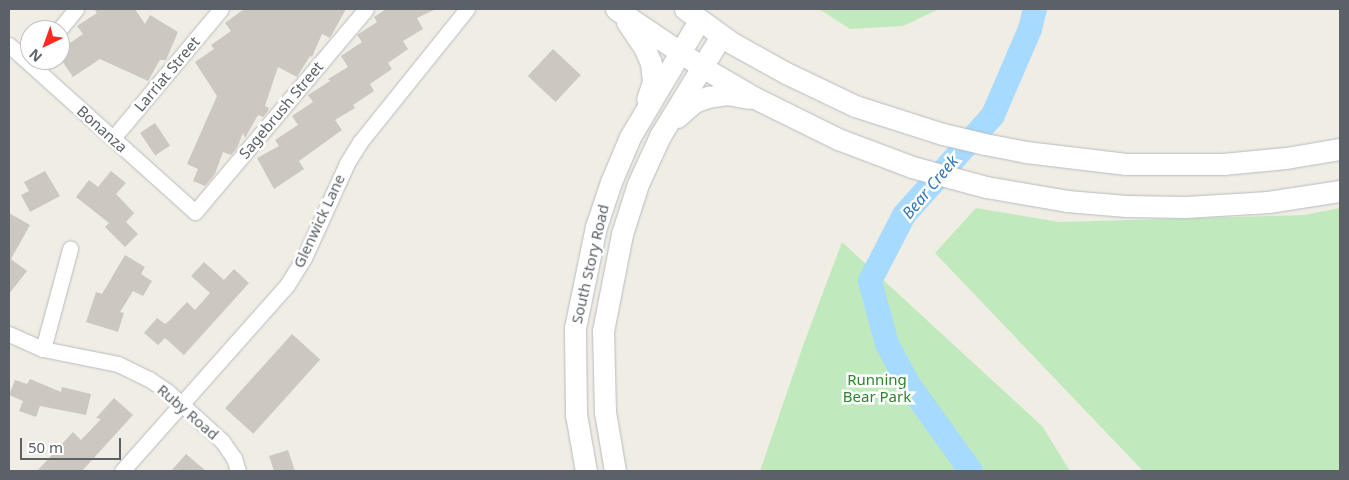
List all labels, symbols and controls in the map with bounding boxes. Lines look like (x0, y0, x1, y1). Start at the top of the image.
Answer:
north arrow (20, 20, 70, 70)
street label: Larriat Street (130, 33, 204, 115)
text: N (25, 45, 46, 67)
street label: Sagebrush Street (235, 58, 327, 162)
street label: Bonanza (73, 102, 131, 156)
water label: Bear Creek (898, 152, 962, 222)
street label: Glenwick Lane (289, 171, 349, 271)
street label: South Story Road (568, 203, 612, 325)
park label: Running Bear Park (843, 370, 911, 405)
street label: Ruby Road (154, 381, 222, 443)
scale bar (22, 428, 124, 460)
text: 50 m (28, 437, 63, 457)

